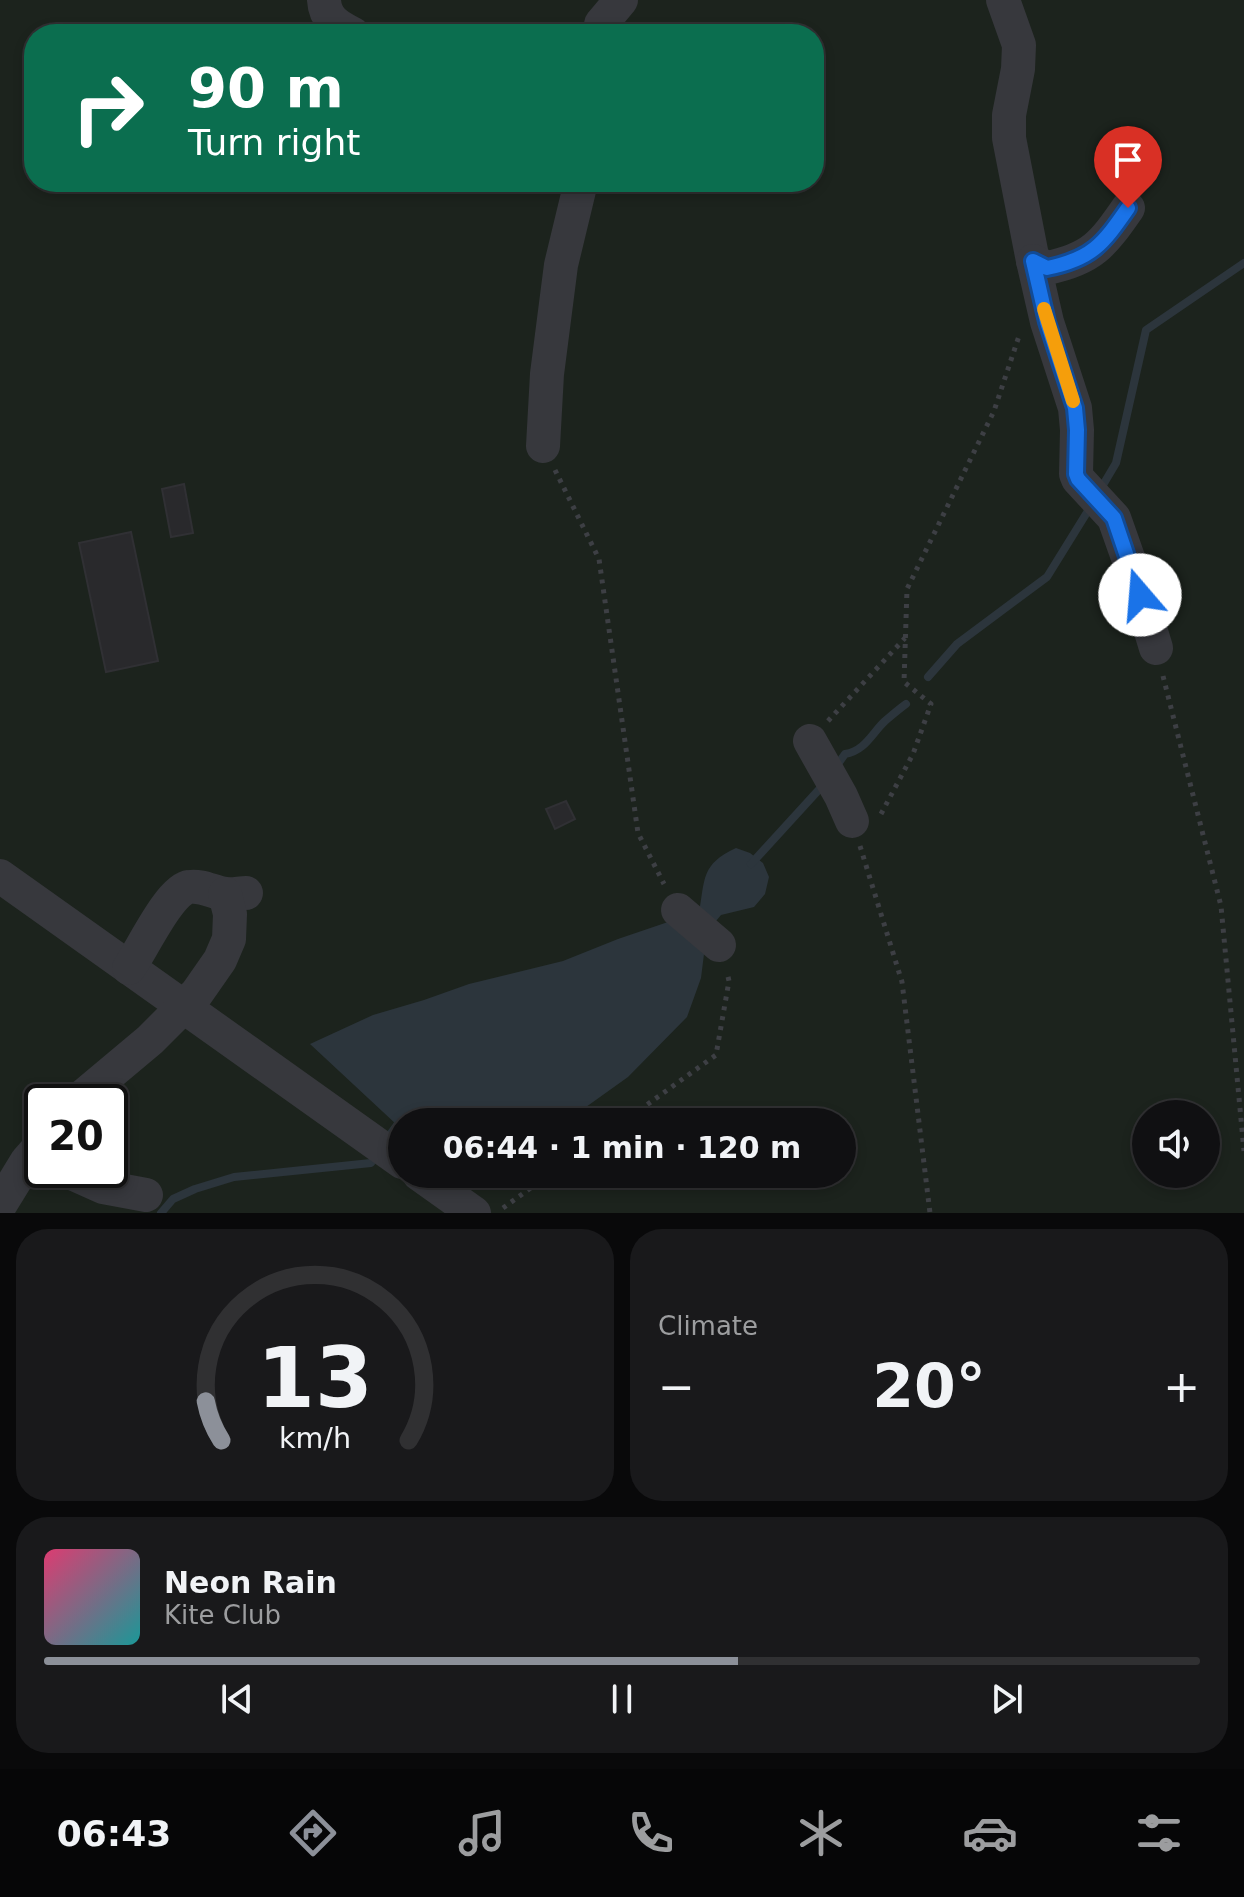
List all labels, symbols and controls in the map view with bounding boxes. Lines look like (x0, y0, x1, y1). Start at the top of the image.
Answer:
text: 90 m (188, 55, 344, 120)
icon: right (56, 56, 160, 160)
text: Turn right (188, 122, 360, 163)
pin (1094, 126, 1162, 208)
icon: arrive (1106, 138, 1150, 182)
position arrow (1098, 553, 1182, 637)
speed limit sign: 20 (24, 1084, 128, 1188)
map controls (1132, 1100, 1220, 1188)
button: sound (1132, 1100, 1220, 1188)
text: 06:44 · 1 min · 120 m (443, 1130, 801, 1165)
text: Climate (658, 1311, 758, 1341)
text: 13 (257, 1330, 373, 1427)
text: 20° (872, 1351, 986, 1421)
text: − (658, 1361, 695, 1412)
text: + (1163, 1361, 1200, 1412)
text: km/h (279, 1421, 351, 1455)
text: Neon Rain (164, 1565, 337, 1600)
text: Kite Club (164, 1600, 281, 1630)
icon: previous (215, 1677, 259, 1721)
icon: pause (600, 1677, 644, 1721)
icon: next (985, 1677, 1029, 1721)
icon: directions (285, 1805, 341, 1861)
icon: music (454, 1805, 510, 1861)
icon: phone (623, 1805, 679, 1861)
icon: climate (793, 1805, 849, 1861)
icon: car (962, 1805, 1018, 1861)
icon: filters (1131, 1805, 1187, 1861)
text: 06:43 (57, 1813, 171, 1854)

